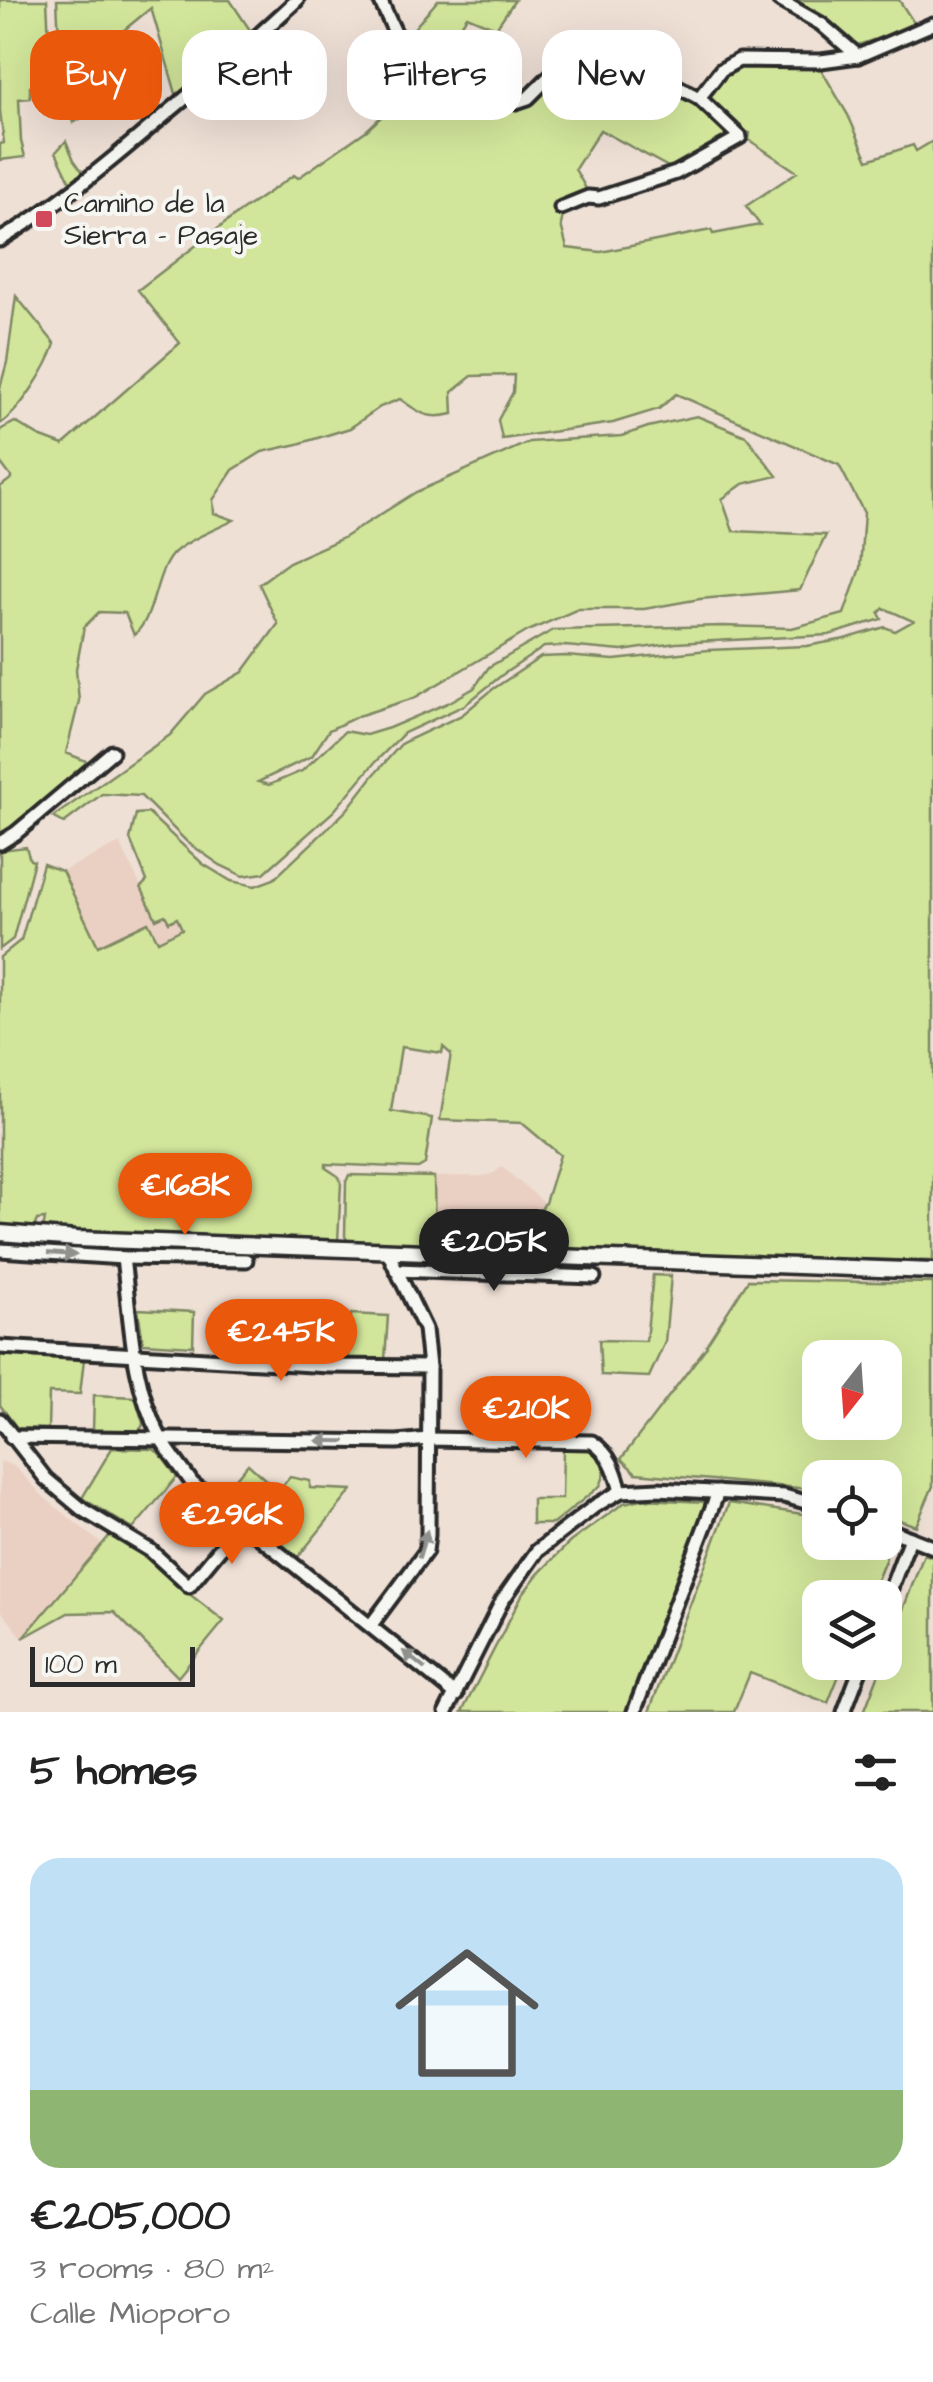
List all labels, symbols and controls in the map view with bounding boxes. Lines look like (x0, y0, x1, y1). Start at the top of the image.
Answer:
chip: Buy (30, 30, 162, 120)
chip: Rent (182, 30, 327, 120)
chip: Filters (347, 30, 522, 120)
chip: New (542, 30, 682, 120)
place label: Camino de la Sierra - Pasaje (64, 184, 258, 255)
marker: Camino de la Sierra - Pasaje (33, 208, 55, 230)
pin: €168K (115, 1153, 255, 1238)
text: €168K (140, 1163, 230, 1208)
pin: €205K (424, 1209, 564, 1294)
text: €205K (441, 1219, 547, 1264)
one-way arrow (46, 1246, 78, 1262)
pin: €245K (211, 1299, 351, 1384)
text: €245K (227, 1309, 335, 1354)
north arrow (802, 1340, 902, 1440)
map controls (802, 1340, 902, 1680)
pin: €210K (456, 1376, 596, 1461)
text: €210K (482, 1386, 570, 1431)
one-way arrow (315, 1433, 347, 1449)
button: locate (802, 1460, 902, 1560)
pin: €296K (162, 1482, 302, 1567)
text: €296K (181, 1492, 283, 1537)
one-way arrow (416, 1529, 431, 1559)
button: layers (802, 1580, 902, 1680)
scale bar (30, 1642, 195, 1686)
text: 100 m (45, 1645, 117, 1684)
one-way arrow (401, 1650, 426, 1671)
text: 5 homes (30, 1743, 197, 1801)
icon: filters (848, 1745, 903, 1800)
icon: home (377, 1923, 557, 2103)
text: €205,000 (30, 2188, 231, 2246)
text: 3 rooms · 80 m² (30, 2246, 275, 2291)
text: Calle Mioporo (30, 2291, 230, 2336)

